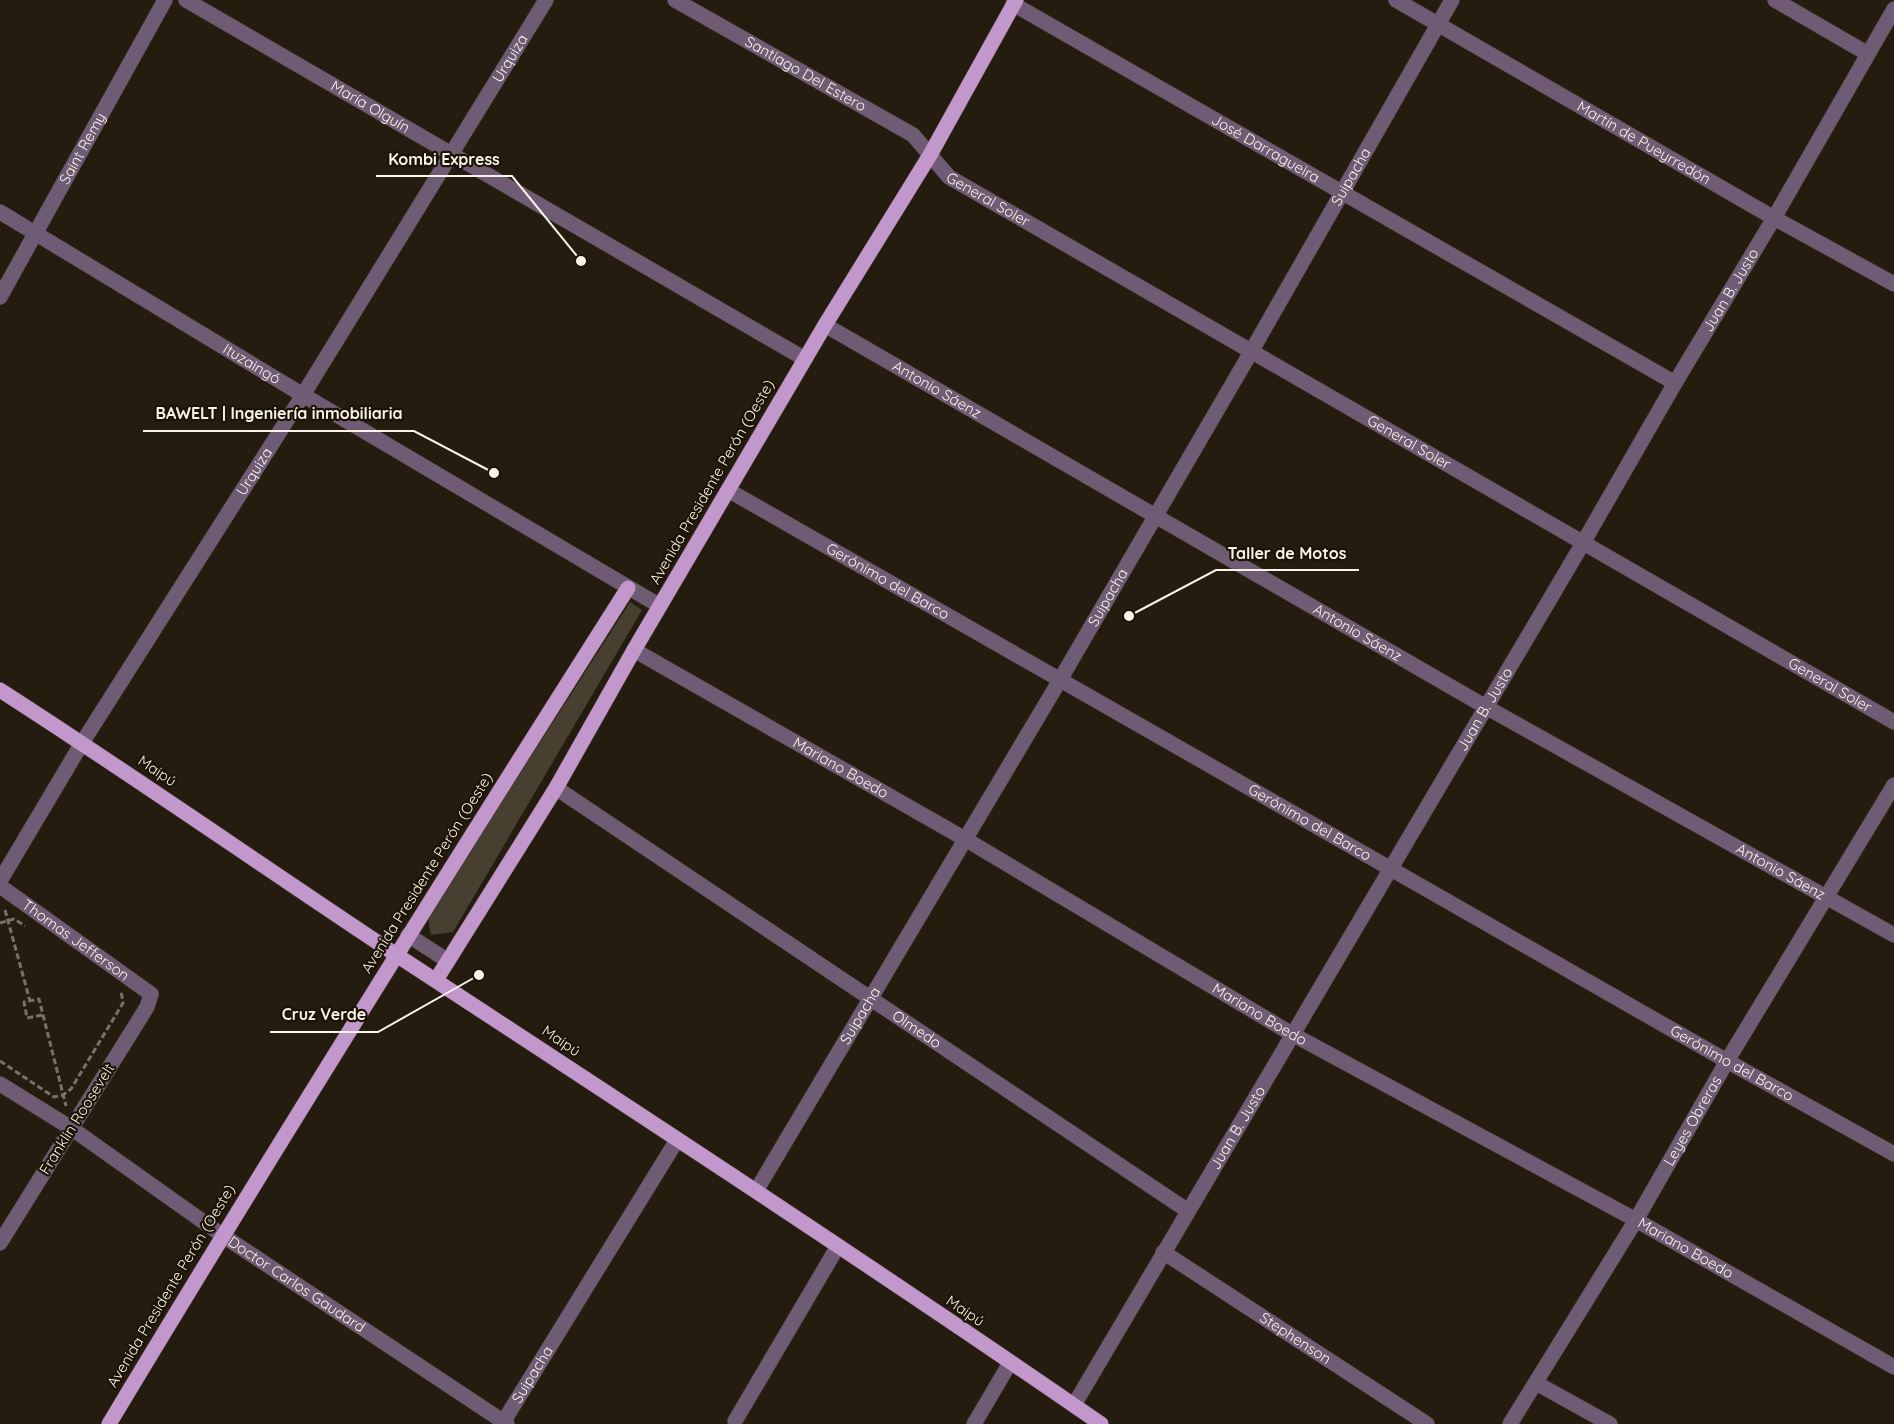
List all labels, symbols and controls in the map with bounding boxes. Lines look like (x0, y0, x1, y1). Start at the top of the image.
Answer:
street label: Urquiza (488, 30, 532, 86)
street label: Santiago Del Estero (742, 32, 870, 115)
street label: María Olguín (328, 76, 413, 137)
street label: Martín de Pueyrredón (1574, 97, 1714, 188)
street label: Saint Remy (55, 109, 110, 187)
street label: José Darragueira (1208, 110, 1323, 187)
callout: Kombi Express (376, 142, 512, 176)
street label: Suipacha (1327, 144, 1375, 209)
text: Kombi Express (388, 149, 500, 169)
street label: General Soler (943, 168, 1034, 231)
street label: Juan B. Justo (1698, 245, 1763, 335)
street label: Ituzaingó (220, 339, 284, 388)
street label: Antonio Sáenz (889, 356, 985, 422)
street label: Avenida Presidente Perón (Oeste) (645, 376, 778, 588)
callout: BAWELT | Ingeniería inmobiliaria (143, 397, 414, 431)
text: BAWELT | Ingeniería inmobiliaria (156, 403, 402, 423)
street label: General Soler (1364, 410, 1455, 474)
street label: Urquiza (232, 444, 276, 499)
callout: Taller de Motos (1216, 536, 1359, 570)
street label: Gerónimo del Barco (823, 538, 953, 624)
text: Taller de Motos (1227, 543, 1347, 563)
street label: Suipacha (1083, 565, 1132, 630)
street label: Antonio Sáenz (1310, 599, 1406, 665)
street label: General Soler (1785, 653, 1876, 716)
street label: Juan B. Justo (1452, 664, 1516, 754)
street label: Mariano Boedo (790, 733, 892, 802)
street label: Maipú (134, 751, 180, 790)
street label: Avenida Presidente Perón (Oeste) (357, 769, 496, 977)
street label: Gerónimo del Barco (1245, 779, 1375, 865)
street label: Antonio Sáenz (1733, 839, 1829, 904)
street label: Thomas Jefferson (19, 895, 133, 985)
street label: Mariano Boedo (1209, 979, 1310, 1049)
street label: Suipacha (835, 983, 884, 1048)
callout: Cruz Verde (270, 998, 378, 1032)
text: Cruz Verde (282, 1004, 366, 1024)
street label: Olmedo (889, 1006, 945, 1052)
street label: Maipú (538, 1021, 584, 1060)
street label: Gerónimo del Barco (1667, 1021, 1797, 1105)
street label: Franklin Roosevelt (35, 1060, 118, 1178)
street label: Leyes Obreras (1659, 1072, 1726, 1169)
street label: Juan B. Justo (1205, 1082, 1269, 1173)
street label: Avenida Presidente Perón (Oeste) (102, 1181, 239, 1391)
street label: Mariano Boedo (1635, 1213, 1737, 1283)
street label: Doctor Carlos Gaudard (225, 1232, 369, 1336)
street label: Maipú (942, 1291, 988, 1330)
street label: Stephenson (1256, 1308, 1335, 1368)
street label: Suipacha (507, 1342, 557, 1406)

